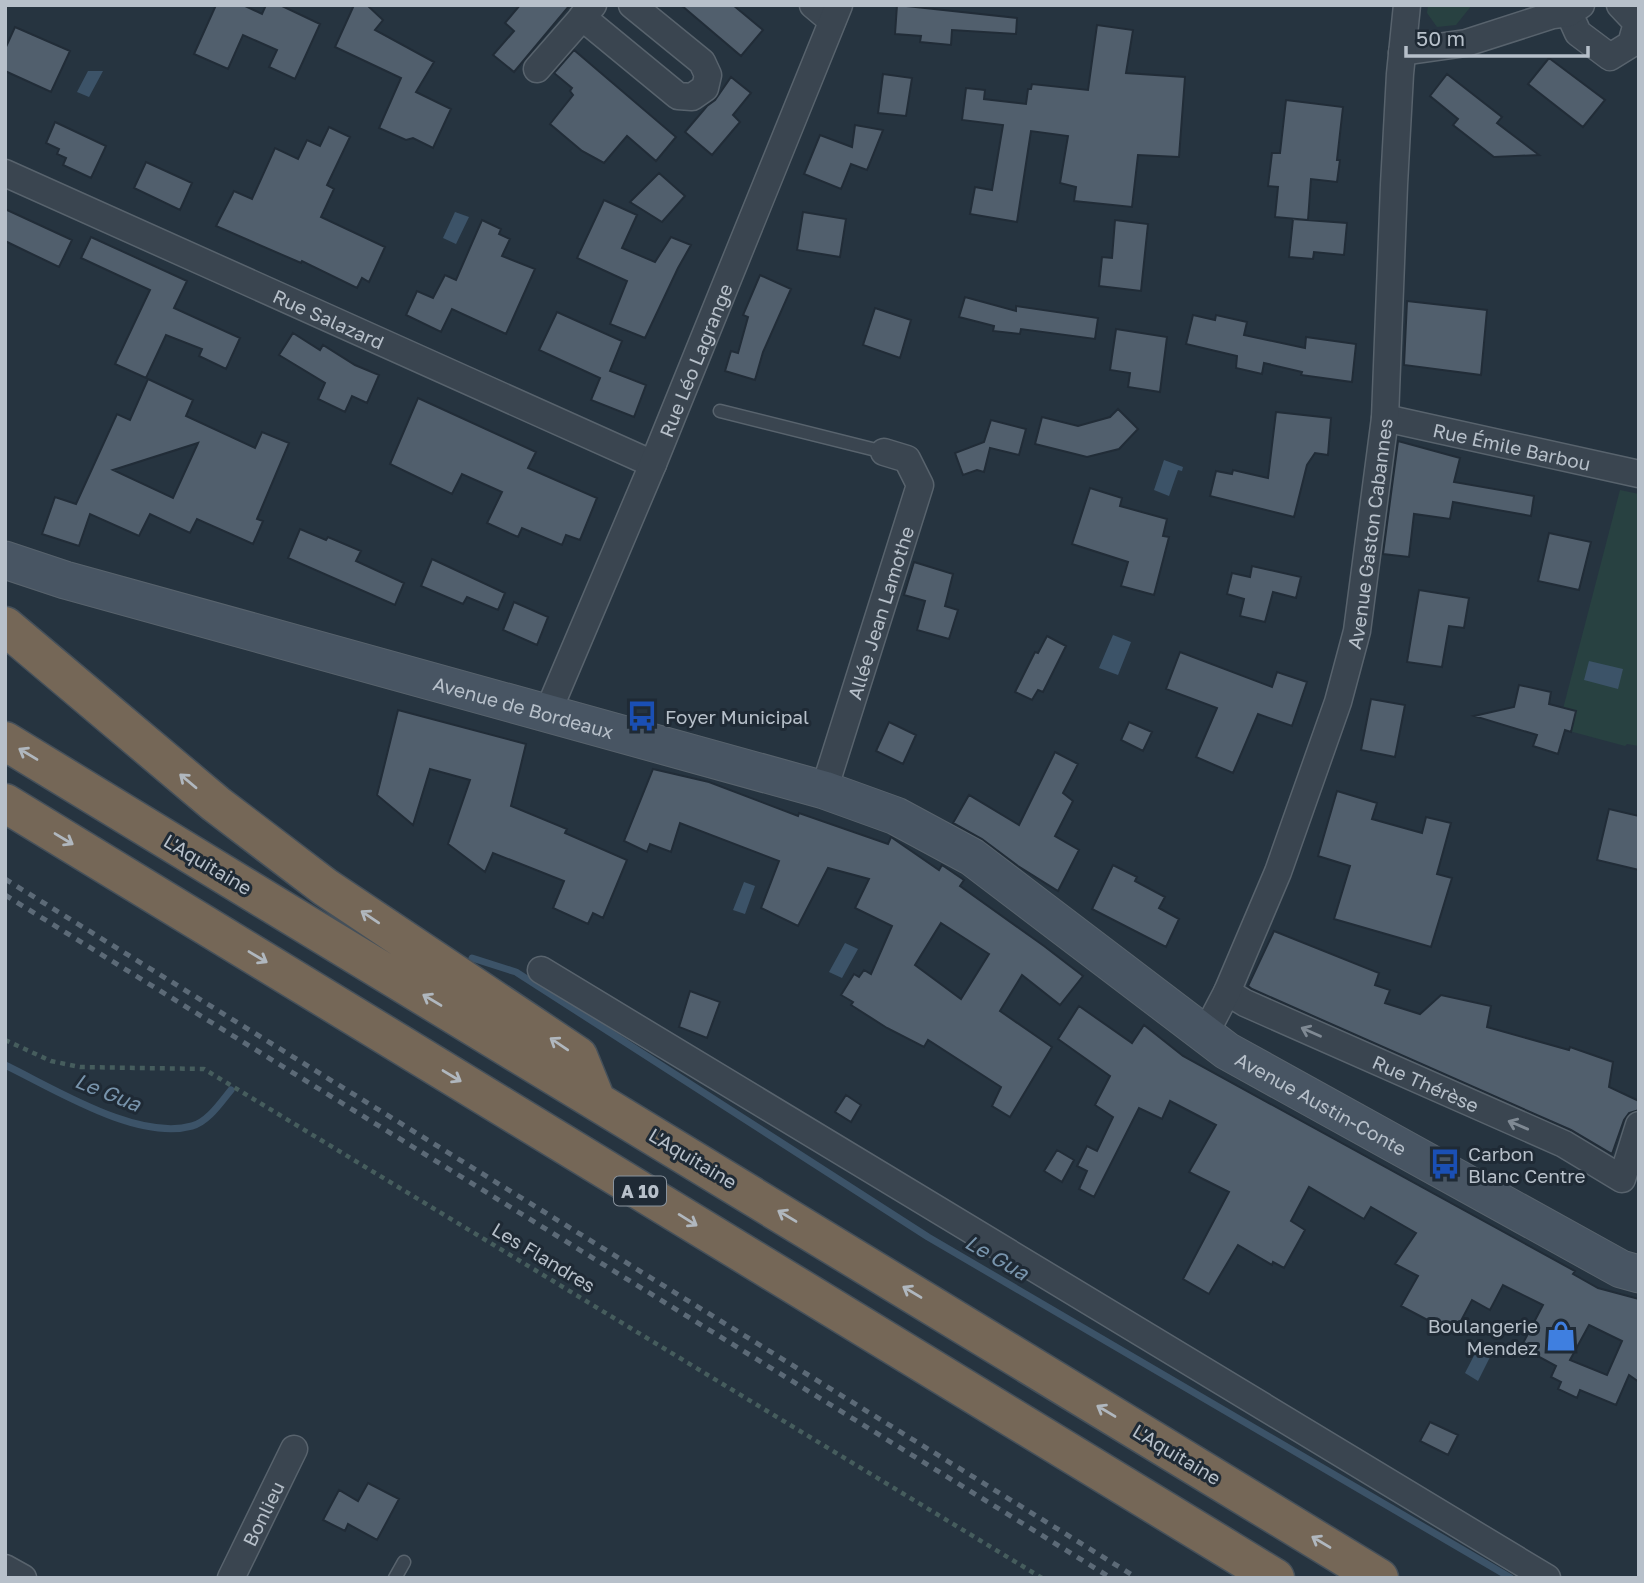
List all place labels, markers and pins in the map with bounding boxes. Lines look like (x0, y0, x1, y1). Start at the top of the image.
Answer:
bus stop icon: Foyer Municipal (625, 699, 659, 733)
place label: Foyer Municipal (665, 705, 809, 728)
place label: Carbon Blanc Centre (1468, 1142, 1586, 1187)
bus stop icon: Carbon Blanc Centre (1428, 1147, 1462, 1181)
place label: Boulangerie Mendez (1428, 1314, 1538, 1359)
shop icon: Boulangerie Mendez (1544, 1319, 1578, 1353)

